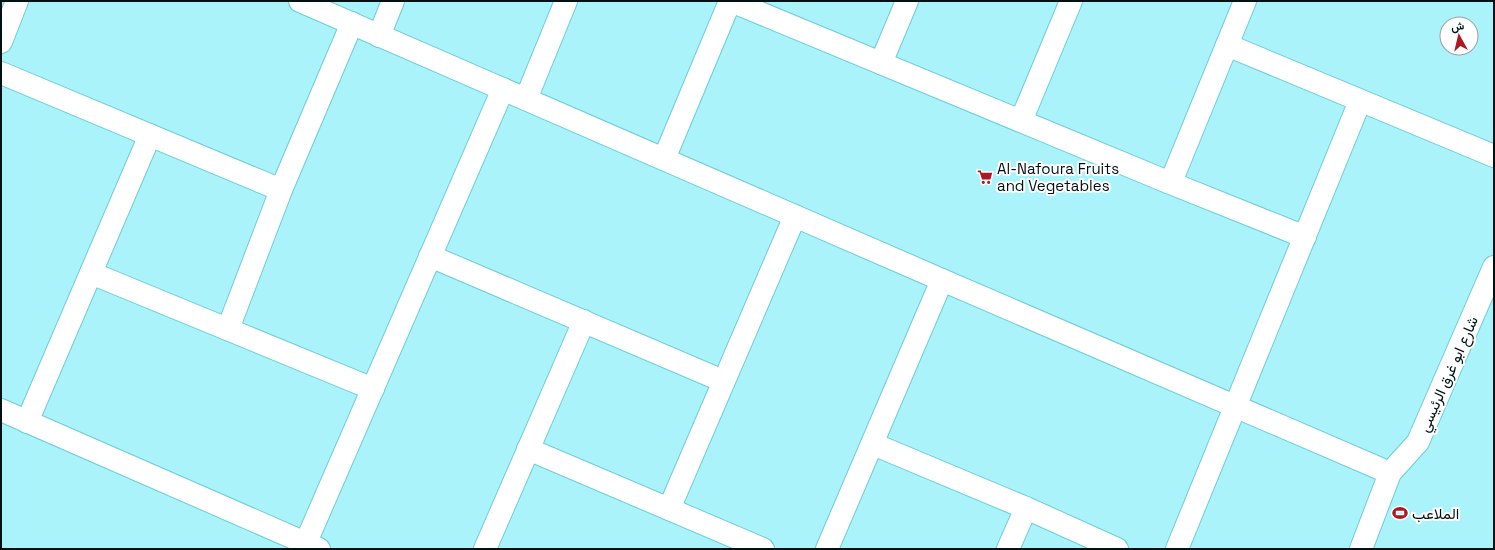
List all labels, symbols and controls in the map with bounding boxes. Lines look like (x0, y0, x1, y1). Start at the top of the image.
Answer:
north arrow (1439, 16, 1479, 56)
text: ش (1450, 18, 1465, 34)
place label: Al-Nafoura Fruits and Vegetables (997, 159, 1119, 195)
supermarket icon: Al-Nafoura Fruits and Vegetables (976, 168, 994, 186)
street label: شارع ابو غرق الرئيسي (1414, 313, 1486, 437)
sports icon: الملاعب (1391, 504, 1409, 522)
place label: الملاعب (1412, 504, 1459, 523)

